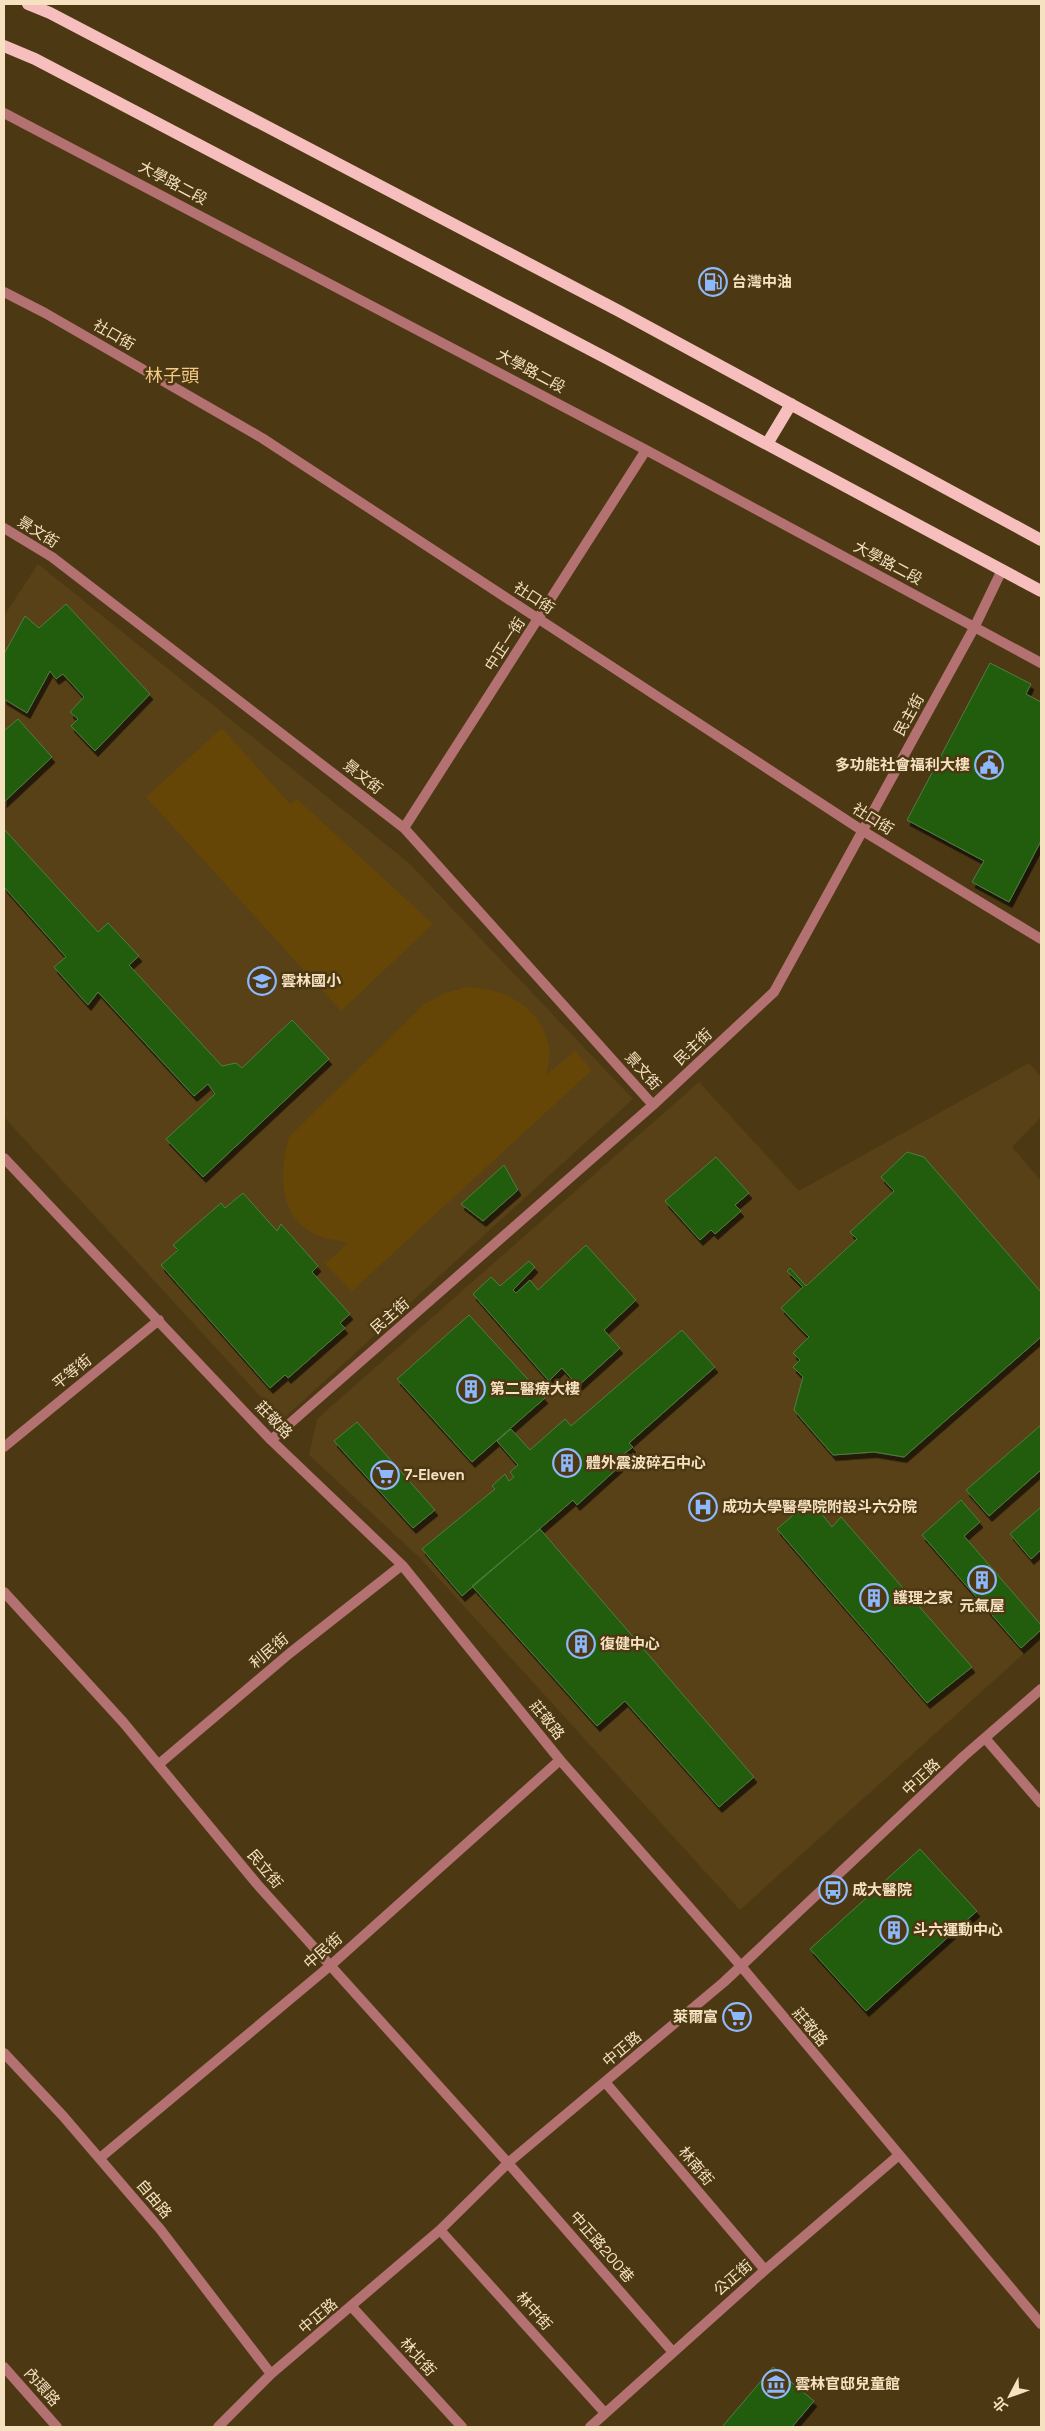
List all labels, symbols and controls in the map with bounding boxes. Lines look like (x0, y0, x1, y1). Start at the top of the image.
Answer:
street label: 大學路二段 (136, 157, 211, 209)
fuel station icon: 台灣中油 (698, 267, 728, 297)
place label: 台灣中油 (732, 272, 792, 291)
street label: 社口街 (90, 315, 138, 354)
street label: 大學路二段 (494, 345, 569, 397)
district label: 林子頭 (145, 364, 199, 387)
street label: 景文街 (14, 512, 62, 552)
street label: 大學路二段 (851, 537, 926, 589)
street label: 社口街 (510, 577, 558, 618)
street label: 中正一街 (480, 613, 529, 674)
street label: 民主街 (889, 690, 928, 739)
public building icon: 多功能社會福利大樓 (974, 750, 1004, 780)
street label: 景文街 (340, 755, 387, 798)
place label: 多功能社會福利大樓 (835, 755, 970, 774)
street label: 社口街 (849, 799, 897, 839)
school or university icon: 雲林國小 (247, 966, 277, 996)
place label: 雲林國小 (281, 971, 342, 990)
street label: 民主街 (670, 1024, 716, 1069)
street label: 景文街 (621, 1048, 665, 1094)
street label: 民主街 (366, 1294, 413, 1338)
street label: 平等街 (48, 1350, 95, 1393)
building icon: 第二醫療大樓 (456, 1374, 486, 1404)
place label: 第二醫療大樓 (490, 1379, 580, 1398)
street label: 莊敬路 (252, 1397, 297, 1442)
building icon: 體外震波碎石中心 (552, 1448, 582, 1478)
place label: 體外震波碎石中心 (586, 1453, 706, 1472)
supermarket icon: 7-Eleven (370, 1460, 400, 1490)
place label: 7-Eleven (404, 1465, 465, 1484)
hospital icon: 成功大學醫學院附設斗六分院 (688, 1492, 718, 1522)
place label: 成功大學醫學院附設斗六分院 (722, 1497, 917, 1516)
building icon: 元氣屋 (967, 1565, 997, 1595)
building icon: 護理之家 (859, 1583, 889, 1613)
place label: 護理之家 (893, 1588, 953, 1607)
place label: 元氣屋 (959, 1596, 1005, 1615)
street label: 利民街 (245, 1629, 292, 1672)
building icon: 復健中心 (566, 1629, 596, 1659)
place label: 復健中心 (600, 1634, 660, 1653)
street label: 莊敬路 (526, 1696, 569, 1743)
street label: 中正路 (898, 1754, 944, 1799)
street label: 民立街 (244, 1845, 287, 1892)
bus stop icon: 成大醫院 (818, 1875, 848, 1905)
place label: 成大醫院 (852, 1880, 912, 1899)
building icon: 斗六運動中心 (879, 1915, 909, 1945)
place label: 斗六運動中心 (913, 1920, 1003, 1939)
street label: 中民街 (299, 1929, 346, 1973)
supermarket icon: 萊爾富 (722, 2002, 752, 2032)
street label: 莊敬路 (789, 2003, 832, 2050)
place label: 萊爾富 (673, 2007, 718, 2026)
street label: 中正路 (598, 2027, 645, 2070)
street label: 林南街 (675, 2142, 718, 2189)
street label: 自由路 (133, 2175, 176, 2222)
street label: 中正路200巷 (566, 2207, 639, 2286)
street label: 公正街 (709, 2256, 756, 2300)
street label: 林中街 (512, 2288, 556, 2334)
street label: 中正路 (294, 2294, 341, 2337)
street label: 林北街 (396, 2334, 440, 2380)
street label: 內環路 (20, 2363, 64, 2410)
museum icon: 雲林官邸兒童館 (761, 2369, 791, 2399)
north arrow (985, 2371, 1035, 2421)
place label: 雲林官邸兒童館 (795, 2374, 900, 2393)
text: 北 (989, 2393, 1012, 2416)

